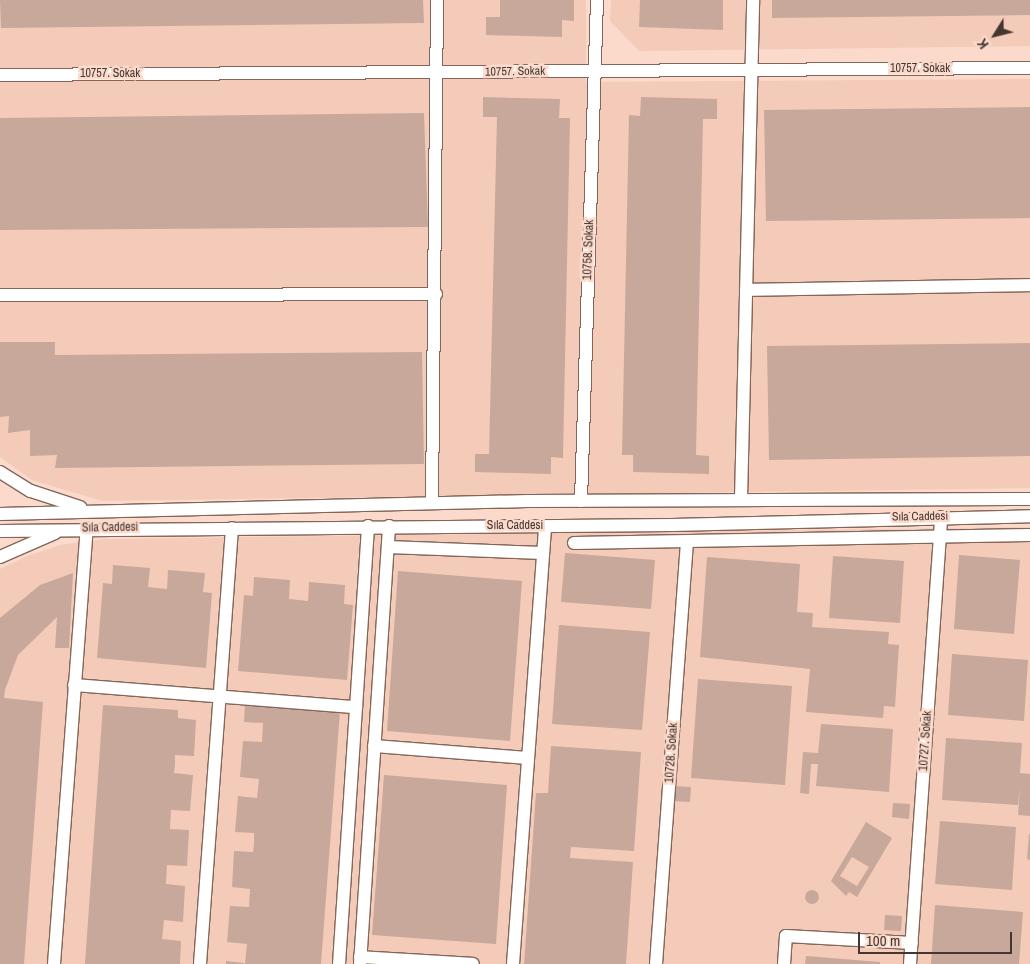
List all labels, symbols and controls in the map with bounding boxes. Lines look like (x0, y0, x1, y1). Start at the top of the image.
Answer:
north arrow (970, 10, 1020, 60)
text: K (973, 35, 993, 52)
street label: 10757. Sokak (890, 62, 950, 76)
street label: 10757. Sokak (485, 64, 545, 80)
street label: 10757. Sokak (80, 67, 140, 81)
street label: 10758. Sokak (581, 220, 597, 280)
street label: Sıla Caddesi (892, 509, 948, 525)
street label: Sıla Caddesi (487, 519, 543, 533)
street label: Sıla Caddesi (82, 520, 138, 536)
street label: 10727. Sokak (917, 710, 935, 772)
street label: 10728. Sokak (663, 722, 681, 784)
scale bar (860, 922, 1014, 954)
text: 100 m (866, 930, 900, 951)

